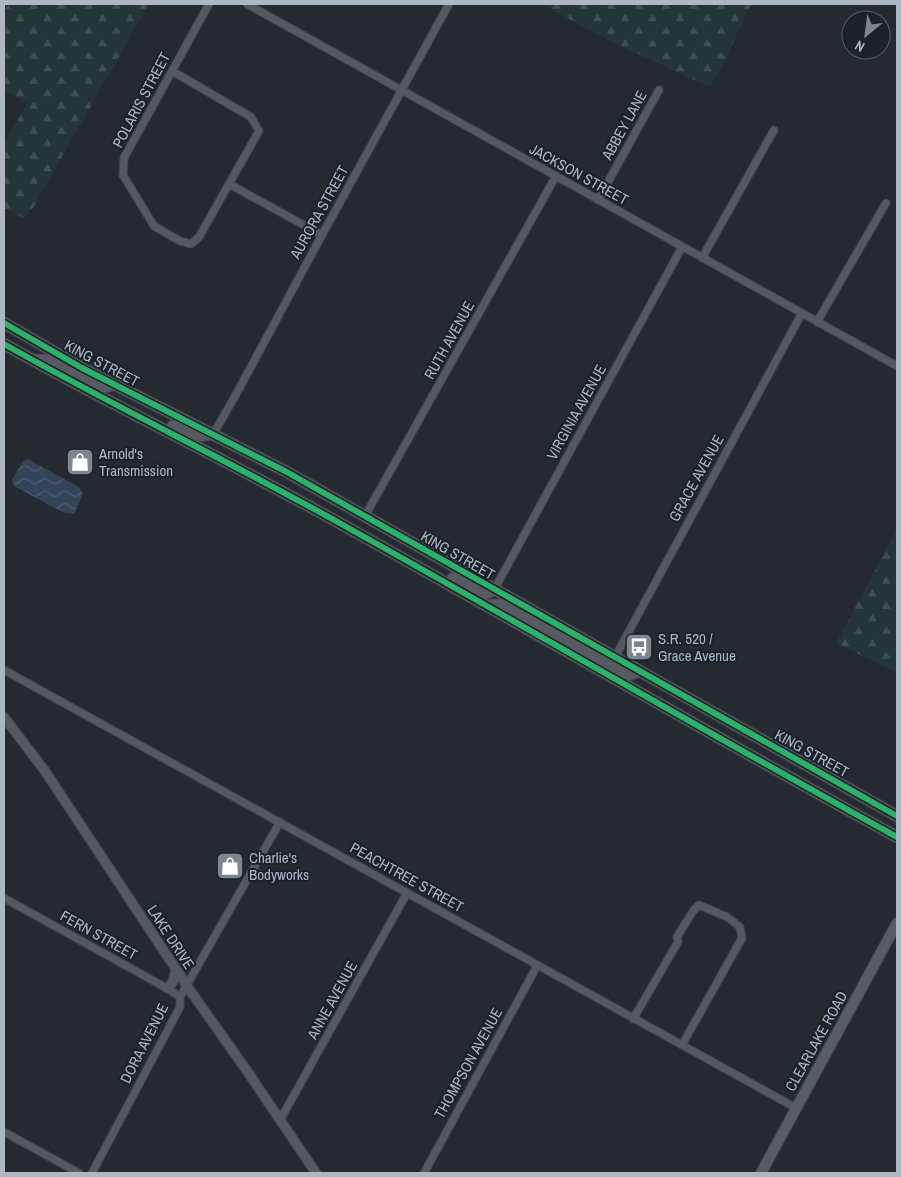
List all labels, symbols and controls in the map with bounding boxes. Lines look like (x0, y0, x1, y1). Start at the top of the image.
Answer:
north arrow (841, 10, 891, 60)
text: N (852, 36, 868, 56)
street label: POLARIS STREET (107, 48, 175, 151)
street label: ABBEY LANE (596, 87, 652, 164)
street label: JACKSON STREET (526, 138, 633, 210)
street label: AURORA STREET (284, 161, 354, 263)
street label: RUTH AVENUE (419, 297, 479, 383)
street label: KING STREET (61, 334, 144, 392)
street label: VIRGINIA AVENUE (541, 361, 611, 463)
street label: GRACE AVENUE (664, 431, 728, 525)
place label: Arnold's Transmission (98, 443, 173, 481)
shop icon: Arnold's Transmission (65, 447, 95, 477)
street label: KING STREET (417, 525, 499, 585)
place label: S.R. 520 / Grace Avenue (658, 628, 736, 666)
bus stop icon: S.R. 520 / Grace Avenue (624, 632, 654, 662)
street label: KING STREET (771, 724, 853, 782)
street label: PEACHTREE STREET (346, 837, 468, 917)
place label: Charlie's Bodyworks (249, 847, 309, 885)
shop icon: Charlie's Bodyworks (215, 851, 245, 881)
street label: LAKE DRIVE (142, 901, 200, 973)
street label: FERN STREET (57, 905, 142, 965)
street label: ANNE AVENUE (301, 957, 362, 1044)
street label: CLEARLAKE ROAD (780, 987, 852, 1095)
street label: DORA AVENUE (115, 999, 173, 1087)
street label: THOMPSON AVENUE (429, 1004, 507, 1122)

